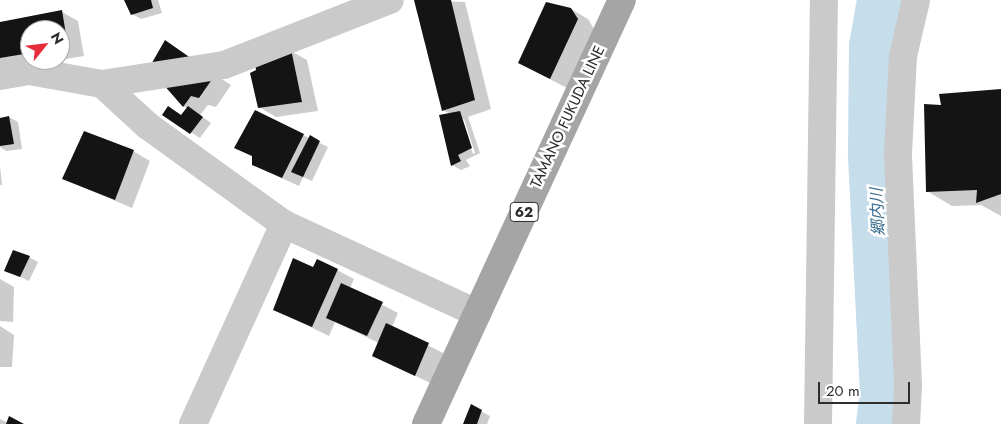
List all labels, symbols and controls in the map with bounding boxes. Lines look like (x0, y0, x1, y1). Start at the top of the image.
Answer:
north arrow (20, 20, 70, 70)
text: N (46, 28, 69, 48)
street label: TAMANO FUKUDA LINE (527, 43, 609, 191)
water label: 郷内川 (867, 188, 889, 236)
road number: 62 (509, 200, 539, 223)
scale bar (821, 372, 914, 404)
text: 20 m (826, 380, 860, 402)

